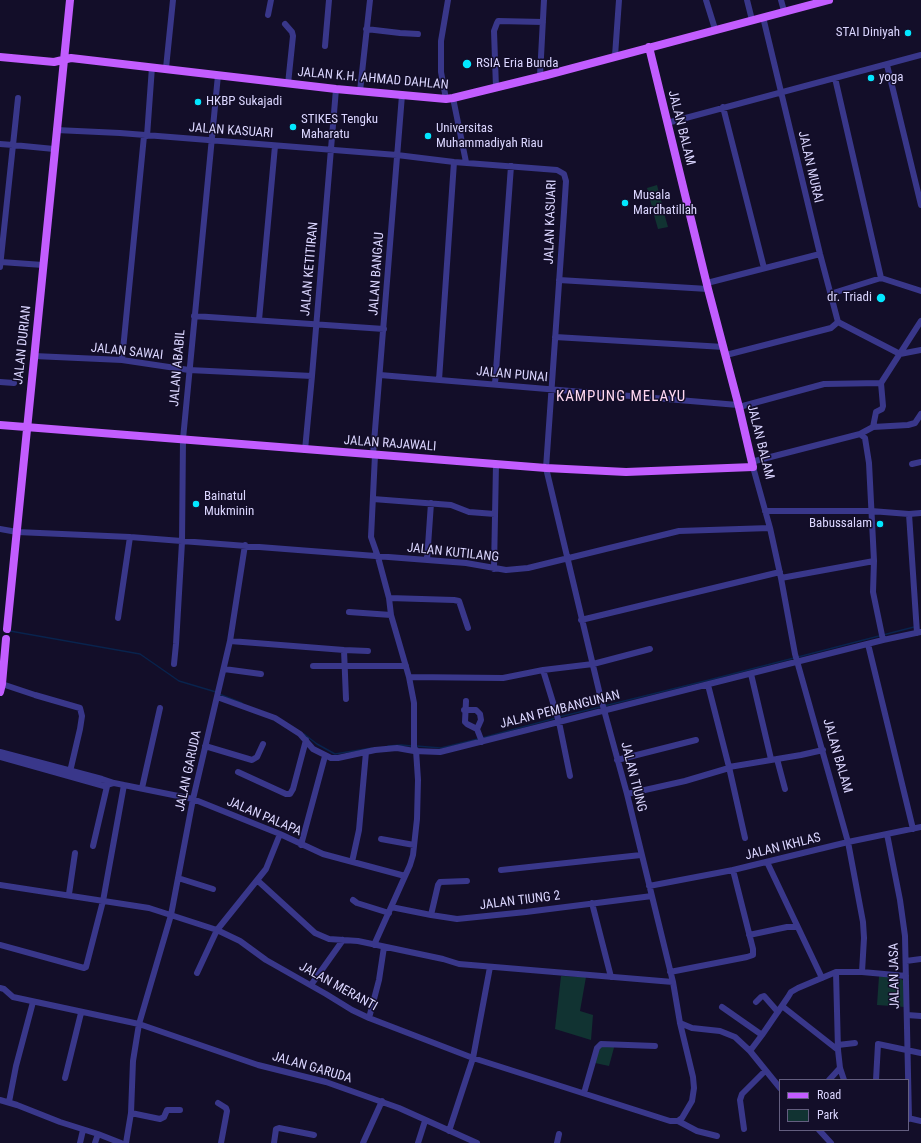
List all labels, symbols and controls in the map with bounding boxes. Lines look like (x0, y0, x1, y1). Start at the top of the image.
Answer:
place label: STAI Diniyah (836, 25, 900, 41)
marker: STAI Diniyah (903, 28, 913, 38)
place label: RSIA Eria Bunda (476, 56, 558, 72)
marker: RSIA Eria Bunda (461, 58, 473, 70)
street label: JALAN K.H. AHMAD DAHLAN (297, 65, 449, 93)
place label: yoga (879, 70, 903, 86)
marker: yoga (866, 73, 876, 83)
street label: JALAN BALAM (664, 89, 698, 167)
place label: HKBP Sukajadi (206, 94, 282, 110)
marker: HKBP Sukajadi (193, 97, 203, 107)
place label: STIKES Tengku Maharatu (301, 112, 378, 143)
street label: JALAN KASUARI (188, 120, 274, 142)
place label: Universitas Muhammadiyah Riau (436, 121, 543, 152)
marker: STIKES Tengku Maharatu (288, 122, 298, 132)
street label: JALAN MURAI (794, 130, 826, 204)
marker: Universitas Muhammadiyah Riau (423, 131, 433, 141)
street label: JALAN KASUARI (542, 179, 560, 265)
place label: Musala Mardhatillah (633, 188, 697, 219)
marker: Musala Mardhatillah (620, 198, 630, 208)
street label: JALAN KETITIRAN (298, 221, 322, 317)
street label: JALAN BANGAU (366, 232, 388, 316)
place label: dr. Triadi (827, 290, 872, 306)
marker: dr. Triadi (875, 292, 887, 304)
street label: JALAN DURIAN (11, 305, 35, 385)
street label: JALAN ABABIL (167, 329, 189, 407)
street label: JALAN SAWAI (90, 340, 164, 364)
street label: JALAN PUNAI (476, 364, 548, 386)
district label: KAMPUNG MELAYU (556, 388, 686, 406)
street label: JALAN BALAM (743, 403, 777, 481)
street label: JALAN RAJAWALI (343, 433, 437, 455)
place label: Bainatul Mukminin (204, 489, 254, 520)
marker: Bainatul Mukminin (191, 499, 201, 509)
place label: Babussalam (809, 516, 872, 532)
marker: Babussalam (875, 519, 885, 529)
street label: JALAN KUTILANG (406, 540, 500, 566)
street label: JALAN PEMBANGUNAN (498, 688, 622, 732)
street label: JALAN BALAM (819, 717, 855, 795)
street label: JALAN GARUDA (173, 729, 205, 813)
street label: JALAN TIUNG (617, 740, 649, 814)
street label: JALAN PALAPA (224, 794, 304, 840)
street label: JALAN IKHLAS (744, 830, 822, 864)
street label: JALAN TIUNG 2 (479, 888, 561, 914)
street label: JALAN JASA (887, 943, 903, 1009)
street label: JALAN MERANTI (296, 959, 380, 1015)
street label: JALAN GARUDA (270, 1049, 354, 1087)
legend (779, 1079, 909, 1131)
text: Road (817, 1088, 841, 1102)
text: Park (817, 1108, 838, 1122)

